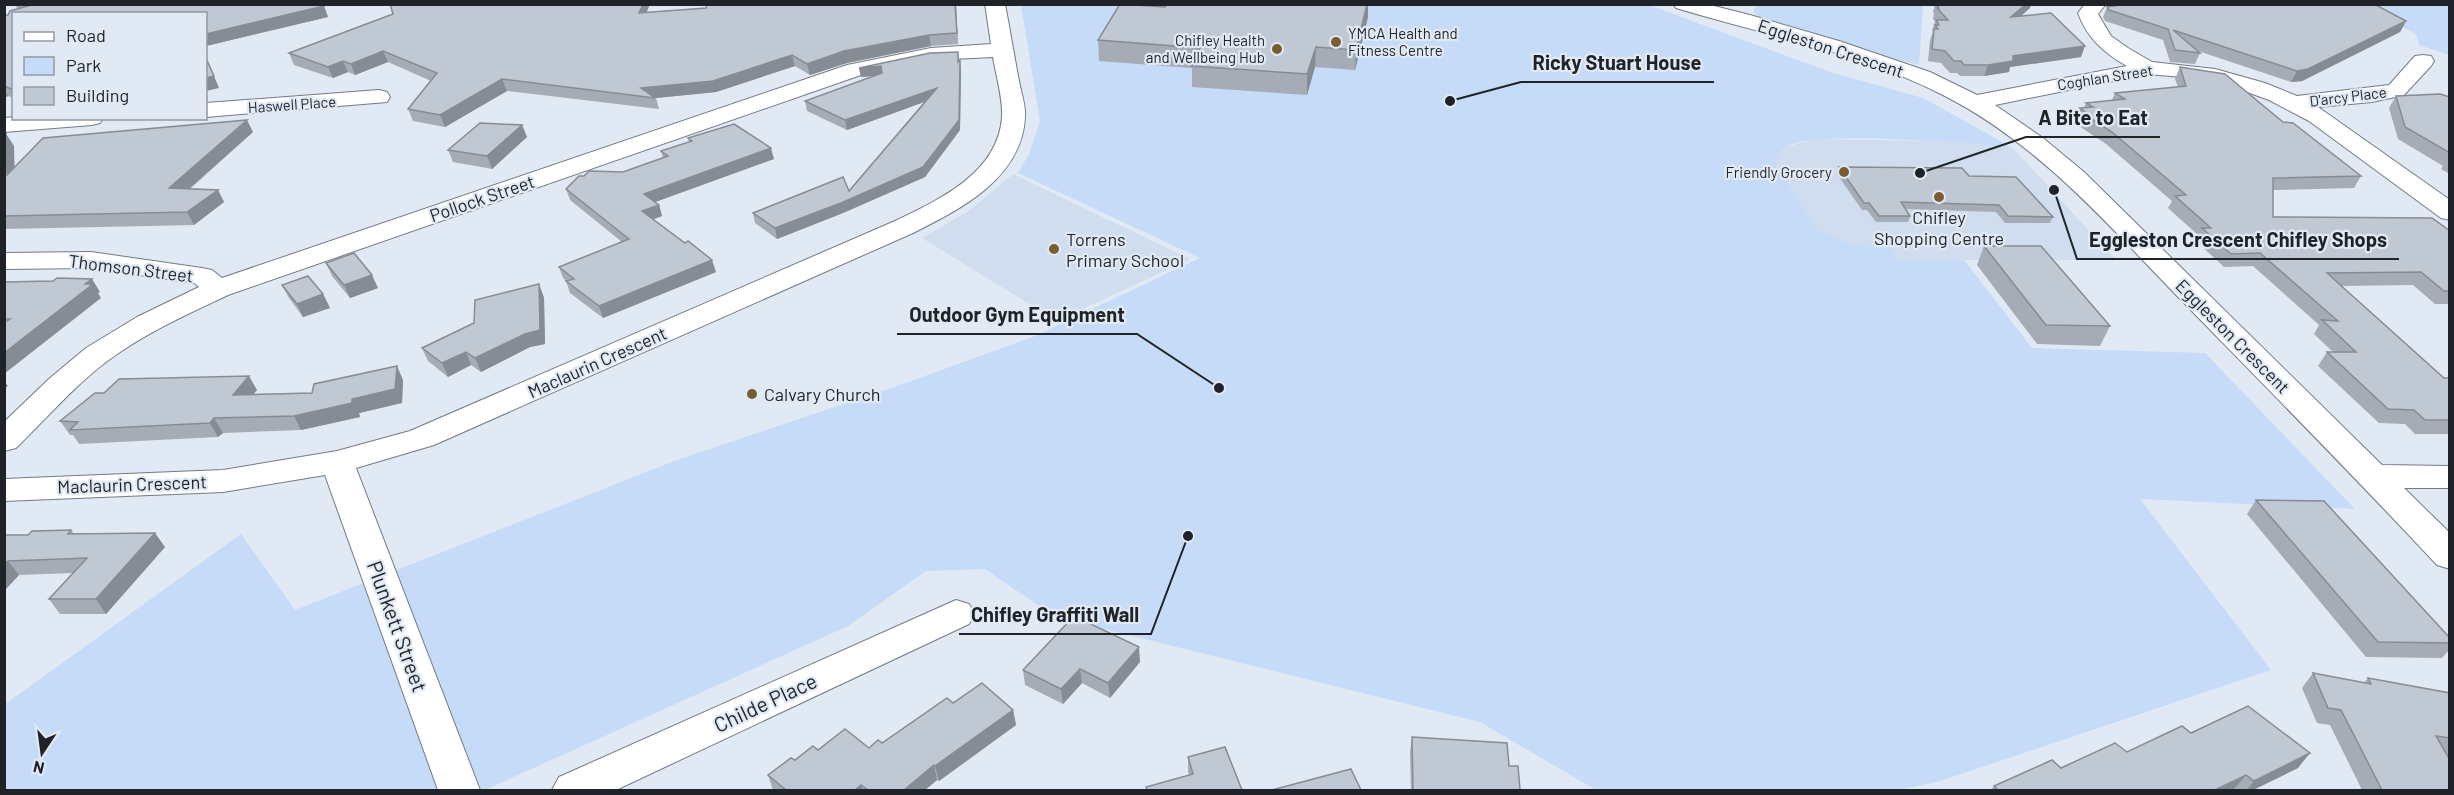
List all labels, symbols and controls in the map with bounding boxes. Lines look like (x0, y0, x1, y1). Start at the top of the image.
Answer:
legend (12, 12, 207, 120)
street label: Eggleston Crescent (1755, 14, 1907, 82)
text: Road (66, 24, 106, 46)
place label: YMCA Health and Fitness Centre (1348, 24, 1458, 59)
place label: Chifley Health and Wellbeing Hub (1146, 31, 1265, 66)
marker: YMCA Health and Fitness Centre (1329, 35, 1343, 49)
marker: Chifley Health and Wellbeing Hub (1270, 42, 1284, 56)
callout: Ricky Stuart House (1521, 44, 1714, 82)
text: Ricky Stuart House (1533, 50, 1701, 74)
text: Park (66, 54, 101, 76)
street label: Coghlan Street (2056, 61, 2154, 93)
street label: D'arcy Place (2308, 82, 2388, 110)
text: Building (66, 84, 129, 106)
street label: Haswell Place (247, 92, 337, 116)
callout: A Bite to Eat (2026, 99, 2160, 137)
text: A Bite to Eat (2038, 105, 2148, 129)
place label: Friendly Grocery (1726, 163, 1832, 181)
marker: Friendly Grocery (1837, 165, 1851, 179)
street label: Pollock Street (427, 170, 537, 226)
marker: Chifley Shopping Centre (1932, 190, 1946, 204)
place label: Chifley Shopping Centre (1874, 206, 2004, 249)
callout: Eggleston Crescent Chifley Shops (2077, 221, 2399, 259)
text: Eggleston Crescent Chifley Shops (2089, 227, 2387, 251)
place label: Torrens Primary School (1066, 228, 1184, 271)
marker: Torrens Primary School (1047, 242, 1061, 256)
street label: Thomson Street (67, 249, 195, 287)
street label: Eggleston Crescent (2171, 274, 2295, 398)
callout: Outdoor Gym Equipment (897, 296, 1137, 334)
text: Outdoor Gym Equipment (909, 302, 1125, 326)
street label: Maclaurin Crescent (524, 322, 670, 402)
place label: Calvary Church (764, 383, 880, 405)
marker: Calvary Church (745, 387, 759, 401)
street label: Maclaurin Crescent (57, 470, 207, 498)
street label: Plunkett Street (363, 557, 433, 695)
callout: Chifley Graffiti Wall (959, 596, 1151, 634)
text: Chifley Graffiti Wall (971, 602, 1139, 626)
street label: Childe Place (709, 667, 821, 737)
north arrow (12, 723, 72, 783)
text: N (31, 758, 46, 779)

